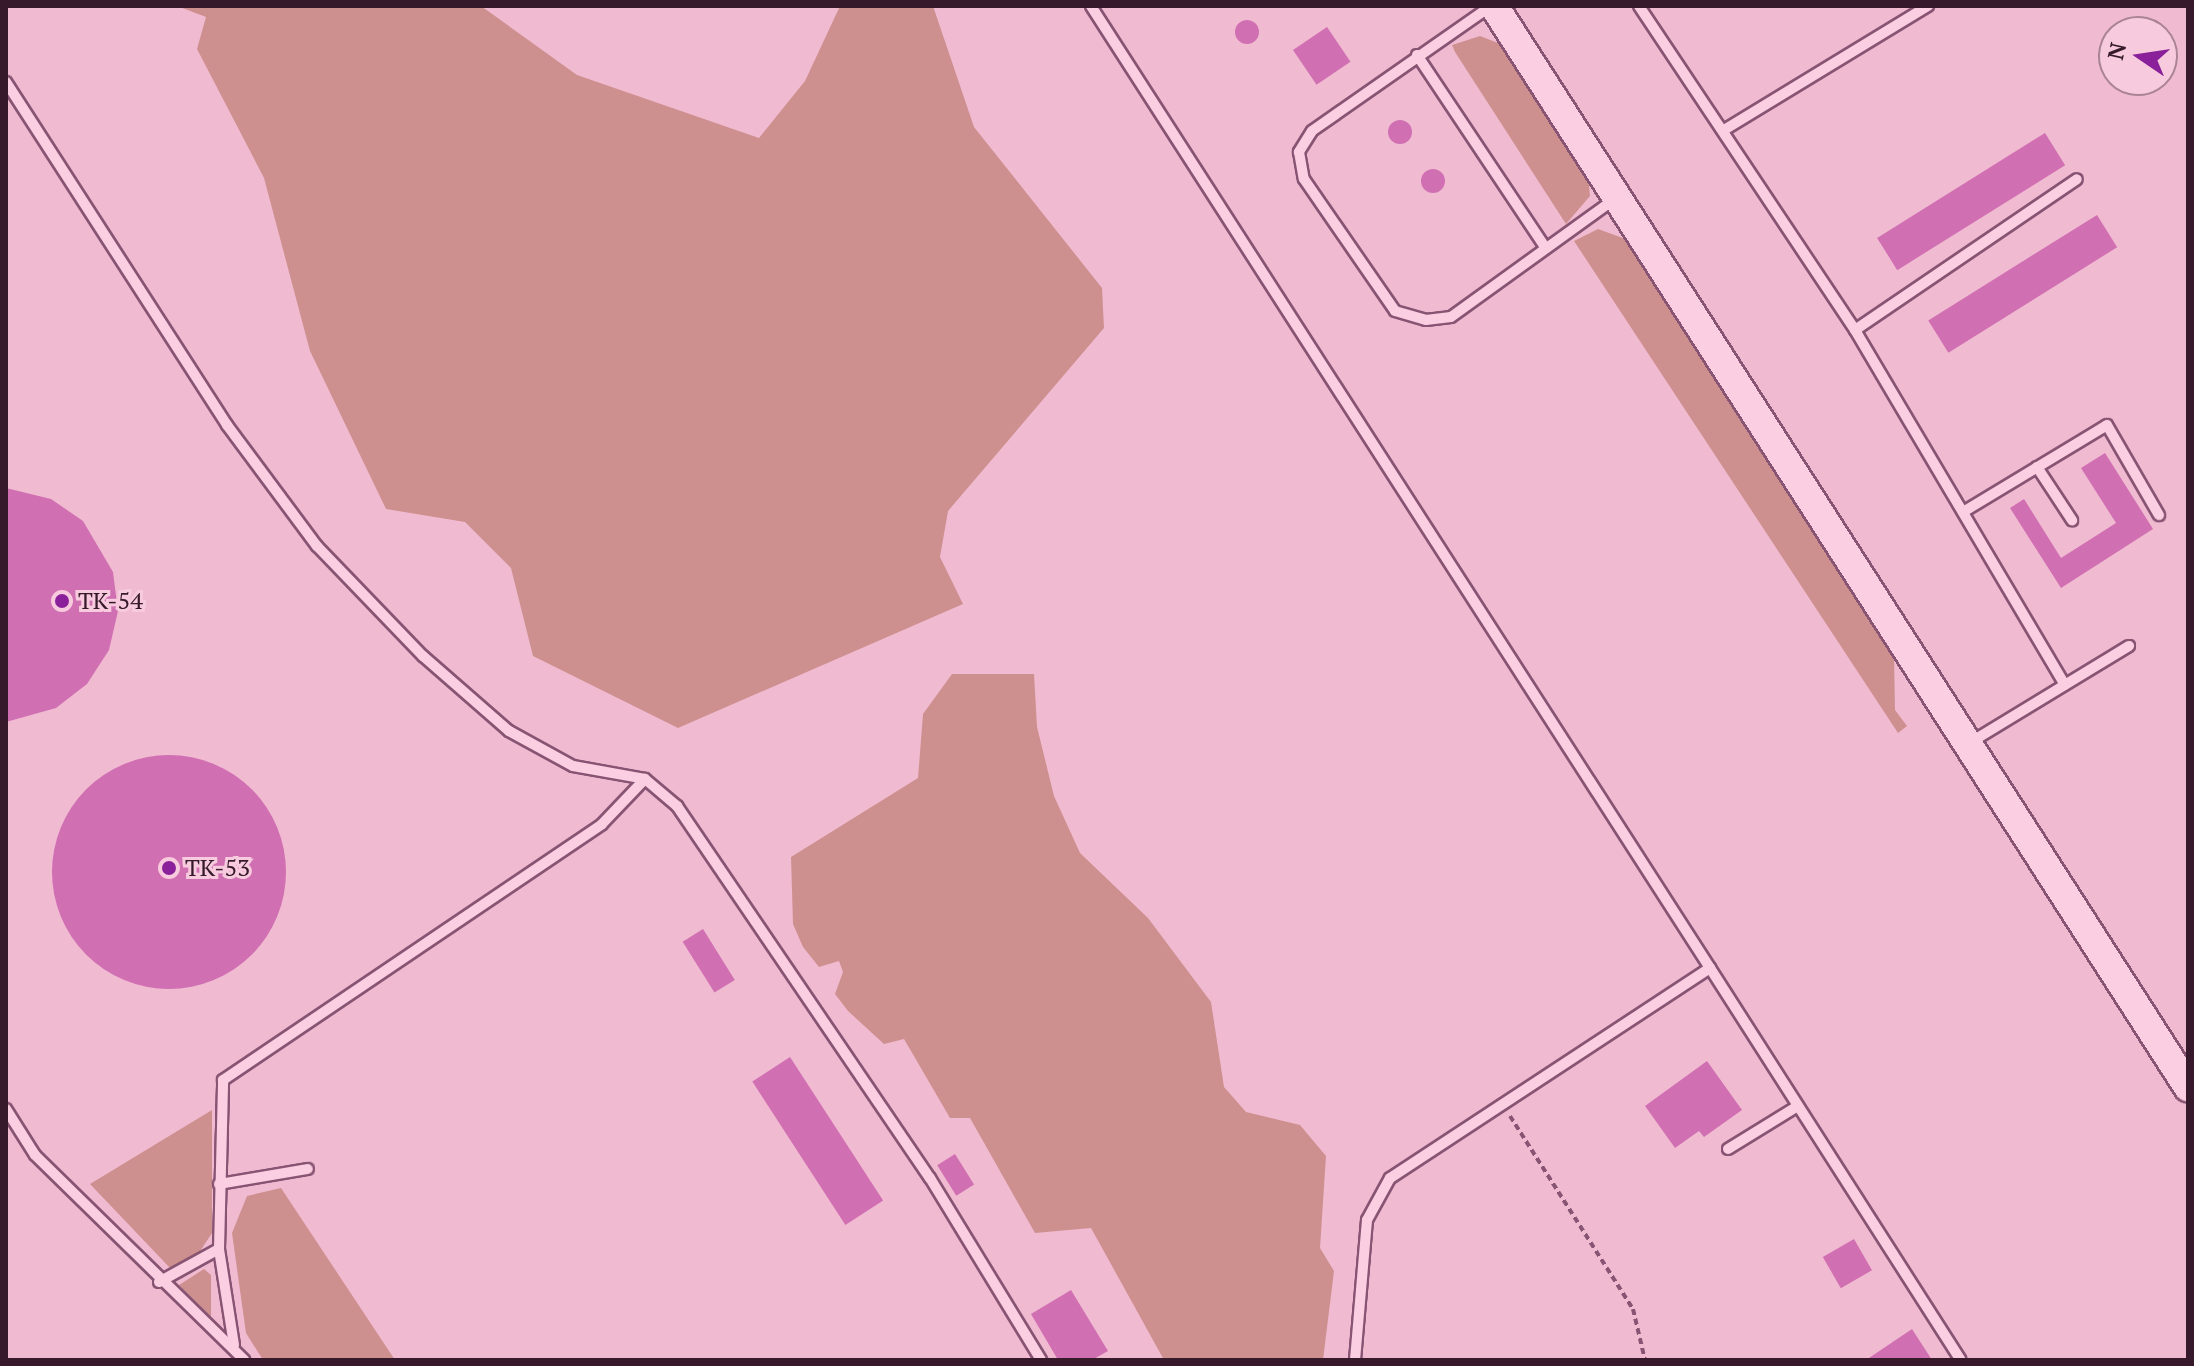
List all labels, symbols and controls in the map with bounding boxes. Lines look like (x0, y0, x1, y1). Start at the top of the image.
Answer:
north arrow (2098, 16, 2178, 96)
text: N (2100, 40, 2132, 62)
place label: TK-54 (78, 587, 143, 615)
marker: TK-54 (53, 592, 71, 610)
place label: TK-53 (185, 854, 250, 882)
marker: TK-53 (160, 859, 178, 877)

